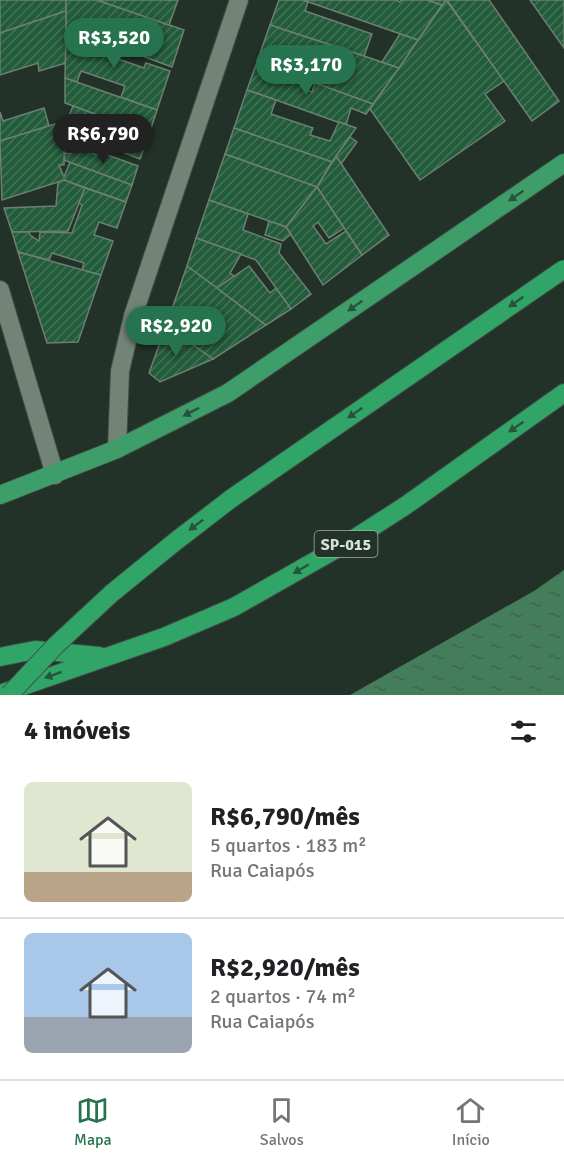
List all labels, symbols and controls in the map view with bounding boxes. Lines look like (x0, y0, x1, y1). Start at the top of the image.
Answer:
pin: R$3,520 (59, 18, 169, 69)
text: R$3,520 (78, 25, 150, 50)
pin: R$3,170 (251, 45, 361, 96)
text: R$3,170 (270, 52, 342, 77)
pin: R$6,790 (48, 114, 158, 165)
text: R$6,790 (67, 121, 139, 146)
one-way arrow (508, 190, 524, 202)
one-way arrow (508, 296, 524, 308)
one-way arrow (347, 300, 363, 311)
pin: R$2,920 (121, 306, 231, 357)
text: R$2,920 (140, 313, 212, 338)
one-way arrow (183, 407, 200, 416)
one-way arrow (348, 407, 364, 419)
one-way arrow (509, 421, 525, 433)
one-way arrow (188, 519, 204, 532)
road number: SP-015 (314, 531, 378, 557)
one-way arrow (293, 564, 309, 575)
one-way arrow (44, 671, 62, 681)
text: 4 imóveis (24, 715, 130, 747)
icon: filters (507, 715, 540, 748)
text: R$6,790/mês (210, 801, 360, 833)
icon: home (72, 806, 144, 878)
text: 5 quartos · 183 m² (210, 833, 367, 858)
text: Rua Caiapós (210, 858, 314, 883)
text: R$2,920/mês (210, 952, 360, 984)
icon: home (72, 957, 144, 1029)
text: 2 quartos · 74 m² (210, 984, 356, 1009)
text: Rua Caiapós (210, 1009, 314, 1034)
tab: Mapa (74, 1094, 112, 1150)
tab: Salvos (260, 1094, 304, 1150)
tab: Início (452, 1094, 490, 1150)

